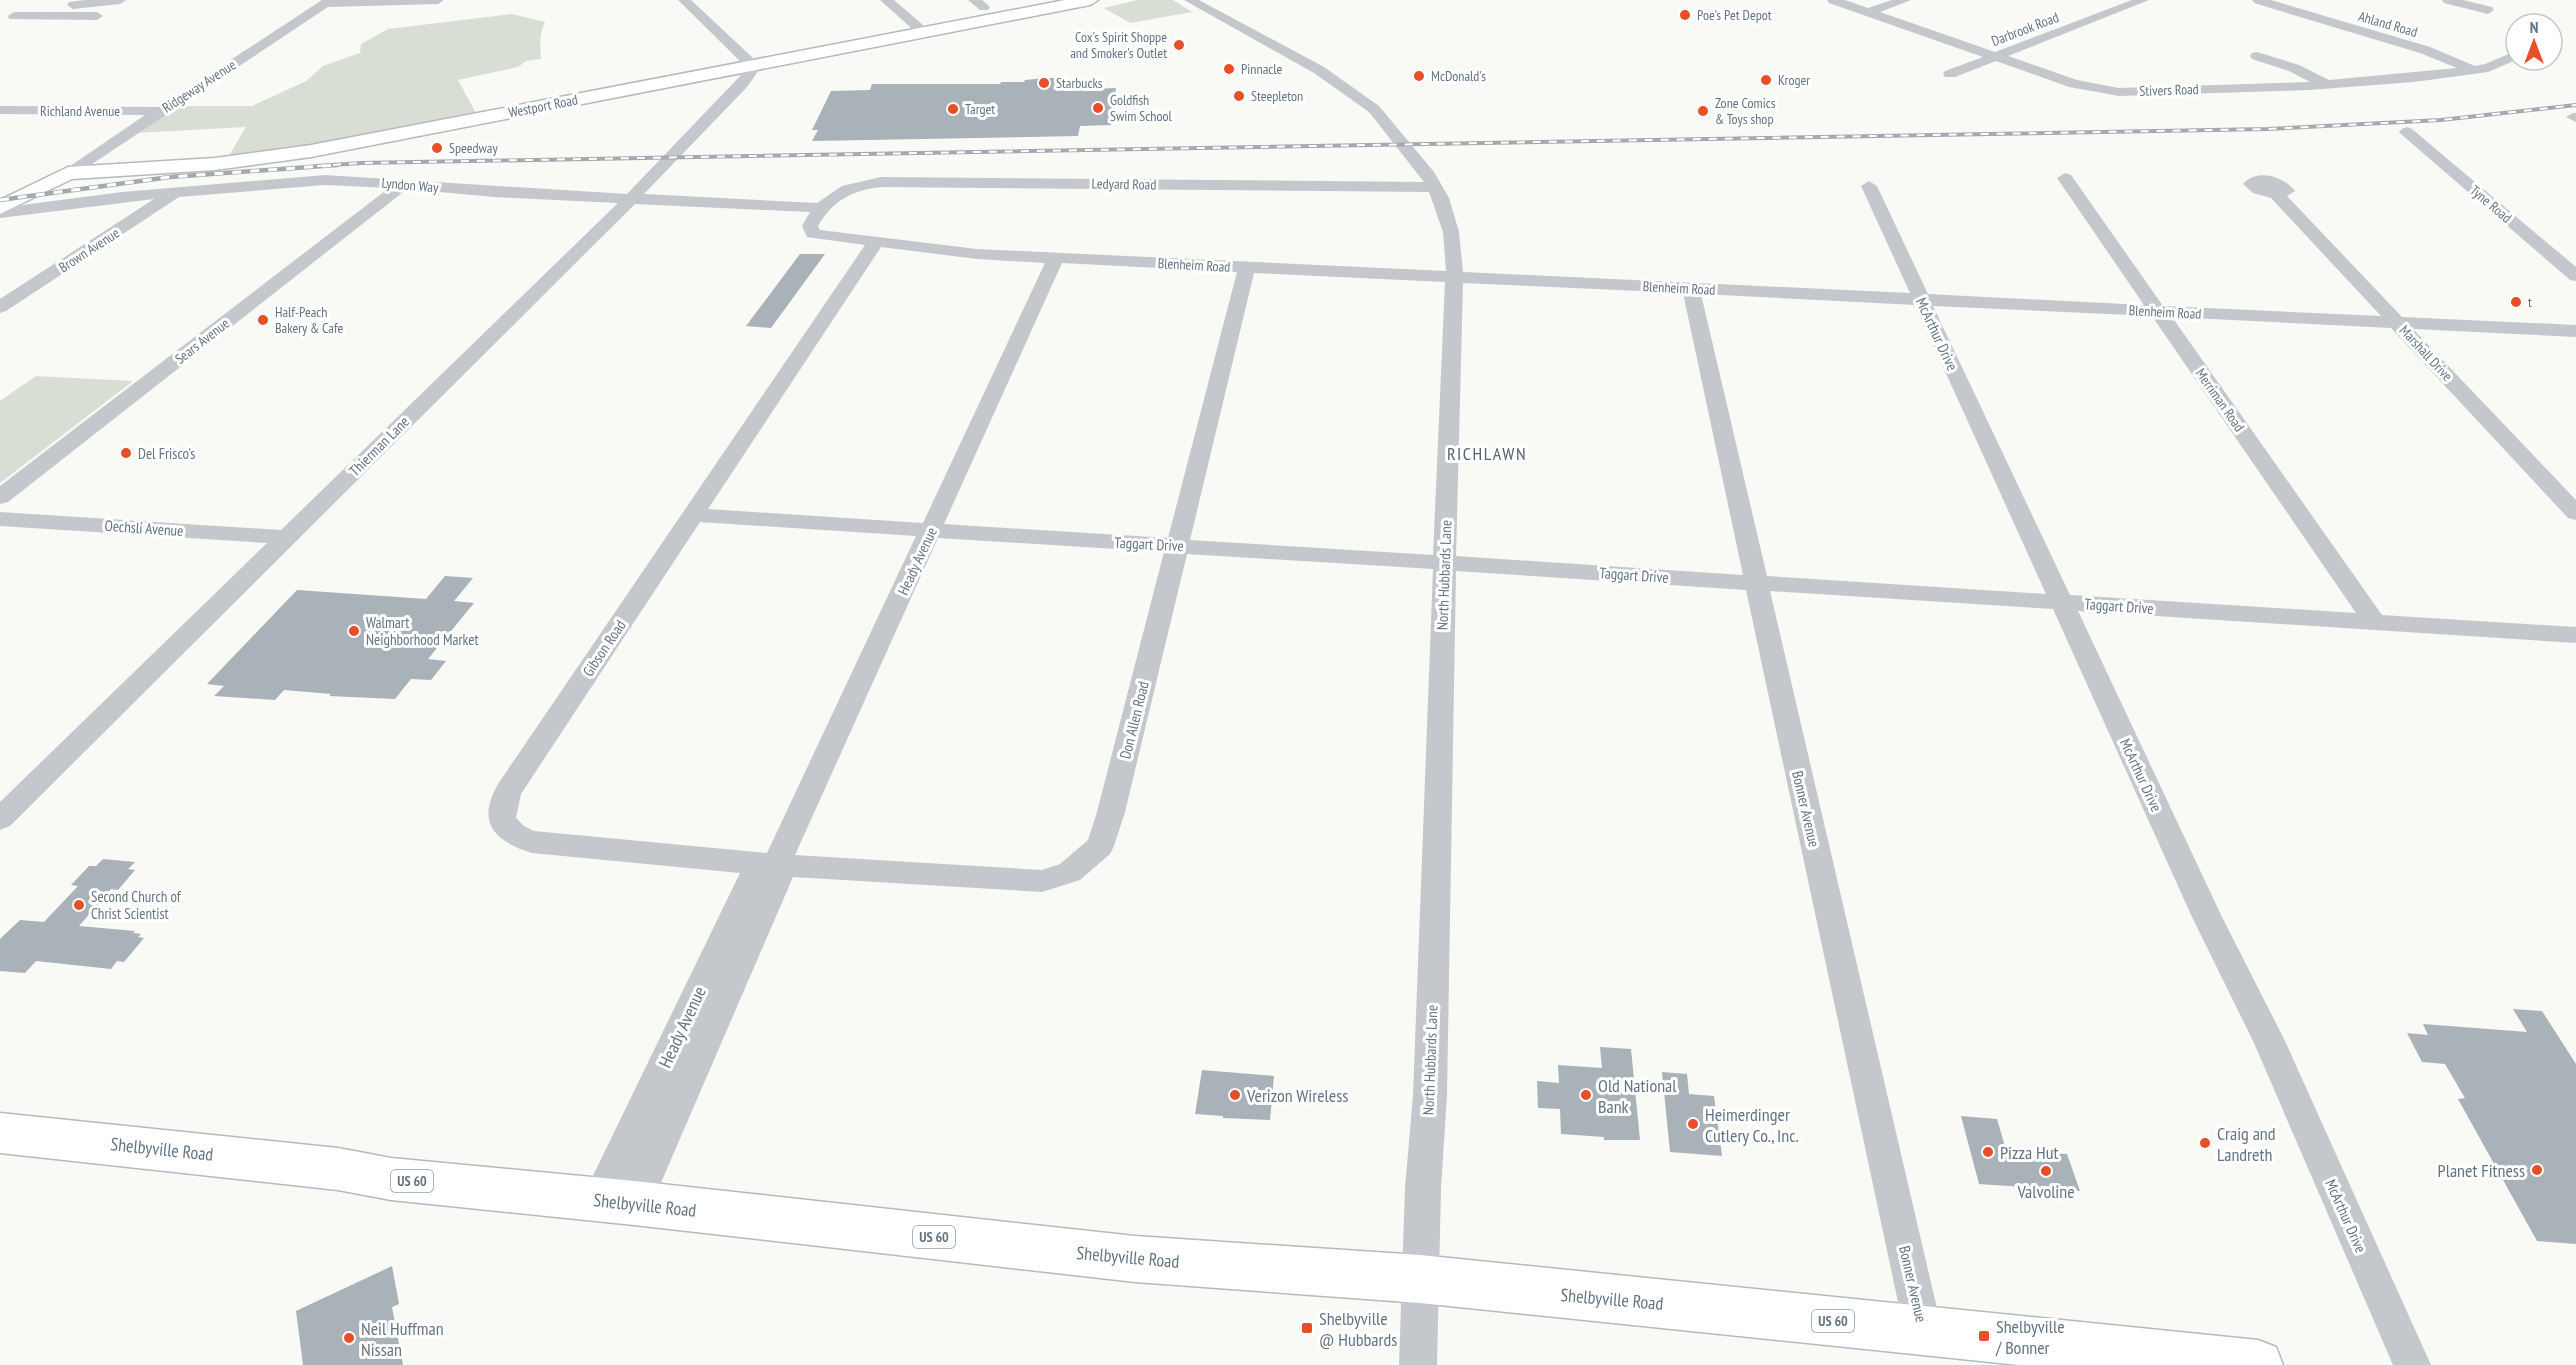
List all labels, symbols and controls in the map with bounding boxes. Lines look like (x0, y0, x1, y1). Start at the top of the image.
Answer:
place label: Poe's Pet Depot (1697, 6, 1772, 24)
street label: Ahland Road (2356, 7, 2420, 41)
marker: Poe's Pet Depot (1678, 8, 1692, 22)
street label: Darbrook Road (1989, 8, 2061, 50)
north arrow (2504, 12, 2564, 72)
text: N (2530, 17, 2538, 37)
place label: Cox's Spirit Shoppe and Smoker's Outlet (1070, 28, 1167, 62)
marker: Cox's Spirit Shoppe and Smoker's Outlet (1172, 38, 1186, 52)
street label: Ridgeway Avenue (159, 55, 239, 116)
place label: Pinnacle (1241, 60, 1282, 78)
marker: Pinnacle (1222, 62, 1236, 76)
place label: McDonald's (1431, 67, 1486, 85)
marker: McDonald's (1412, 69, 1426, 83)
place label: Kroger (1778, 71, 1810, 89)
marker: Kroger (1759, 73, 1773, 87)
place label: Starbucks (1056, 74, 1103, 92)
marker: Starbucks (1037, 76, 1051, 90)
street label: Stivers Road (2139, 80, 2199, 100)
place label: Steepleton (1251, 87, 1303, 105)
marker: Steepleton (1232, 89, 1246, 103)
street label: Westport Road (507, 90, 579, 122)
place label: Goldfish Swim School (1110, 91, 1173, 125)
place label: Zone Comics & Toys shop (1715, 94, 1776, 128)
place label: Target (965, 100, 995, 118)
marker: Goldfish Swim School (1091, 101, 1105, 115)
street label: Richland Avenue (40, 102, 120, 120)
marker: Target (946, 102, 960, 116)
marker: Zone Comics & Toys shop (1696, 104, 1710, 118)
place label: Speedway (449, 139, 498, 157)
marker: Speedway (430, 141, 444, 155)
street label: Lyndon Way (381, 174, 440, 197)
street label: Ledyard Road (1092, 174, 1156, 194)
street label: Tyne Road (2466, 181, 2516, 227)
street label: Brown Avenue (55, 224, 123, 276)
street label: Blenheim Road (1157, 254, 1231, 276)
street label: Blenheim Road (1642, 277, 1716, 299)
place label: t (2528, 293, 2532, 311)
street label: McArthur Drive (1912, 295, 1962, 373)
marker: t (2509, 295, 2523, 309)
street label: Blenheim Road (2128, 301, 2202, 323)
place label: Half-Peach Bakery & Cafe (275, 303, 343, 337)
marker: Half-Peach Bakery & Cafe (256, 313, 270, 327)
street label: Sears Avenue (171, 314, 233, 368)
street label: Marshall Drive (2396, 321, 2457, 385)
street label: Merriman Road (2192, 365, 2248, 435)
street label: Thierman Lane (345, 412, 413, 480)
district label: RICHLAWN (1447, 442, 1527, 465)
place label: Del Frisco's (138, 444, 195, 463)
marker: Del Frisco's (119, 446, 133, 460)
street label: Oechsli Avenue (104, 516, 184, 540)
street label: North Hubbards Lane (1433, 520, 1455, 630)
street label: Heady Avenue (893, 524, 941, 598)
street label: Taggart Drive (1114, 533, 1184, 555)
street label: Taggart Drive (1599, 563, 1669, 587)
street label: Taggart Drive (2084, 594, 2154, 618)
place label: Walmart Neighborhood Market (366, 613, 479, 649)
street label: Gibson Road (578, 616, 630, 680)
marker: Walmart Neighborhood Market (347, 624, 361, 638)
street label: Don Allen Road (1115, 679, 1153, 761)
street label: McArthur Drive (2116, 736, 2166, 814)
street label: Bonner Avenue (1788, 769, 1824, 849)
place label: Second Church of Christ Scientist (91, 887, 182, 923)
marker: Second Church of Christ Scientist (72, 898, 86, 912)
street label: Heady Avenue (653, 983, 711, 1071)
street label: North Hubbards Lane (1419, 1005, 1441, 1115)
place label: Old National Bank (1598, 1074, 1677, 1118)
place label: Verizon Wireless (1246, 1084, 1348, 1107)
marker: Verizon Wireless (1228, 1088, 1242, 1102)
marker: Old National Bank (1579, 1088, 1593, 1102)
place label: Heimerdinger Cutlery Co., Inc. (1705, 1103, 1799, 1147)
marker: Heimerdinger Cutlery Co., Inc. (1686, 1117, 1700, 1131)
place label: Craig and Landreth (2217, 1122, 2276, 1166)
street label: Shelbyville Road (110, 1132, 214, 1166)
marker: Craig and Landreth (2198, 1136, 2212, 1150)
place label: Pizza Hut (2000, 1141, 2058, 1164)
marker: Pizza Hut (1981, 1145, 1995, 1159)
place label: Planet Fitness (2438, 1159, 2525, 1182)
marker: Planet Fitness (2530, 1163, 2544, 1177)
marker: Valvoline (2039, 1164, 2053, 1178)
road number: US 60 (391, 1170, 433, 1192)
street label: McArthur Drive (2321, 1176, 2371, 1256)
place label: Valvoline (2016, 1180, 2075, 1203)
street label: Shelbyville Road (593, 1188, 697, 1222)
road number: US 60 (913, 1226, 955, 1248)
street label: Shelbyville Road (1076, 1241, 1180, 1273)
street label: Bonner Avenue (1895, 1244, 1931, 1324)
street label: Shelbyville Road (1560, 1283, 1664, 1315)
place label: Shelbyville @ Hubbards (1319, 1307, 1397, 1351)
road number: US 60 (1812, 1310, 1854, 1332)
place label: Shelbyville / Bonner (1995, 1315, 2065, 1359)
place label: Neil Huffman Nissan (361, 1317, 444, 1361)
marker: Shelbyville @ Hubbards (1300, 1321, 1314, 1335)
marker: Shelbyville / Bonner (1977, 1329, 1991, 1343)
marker: Neil Huffman Nissan (342, 1331, 356, 1345)

